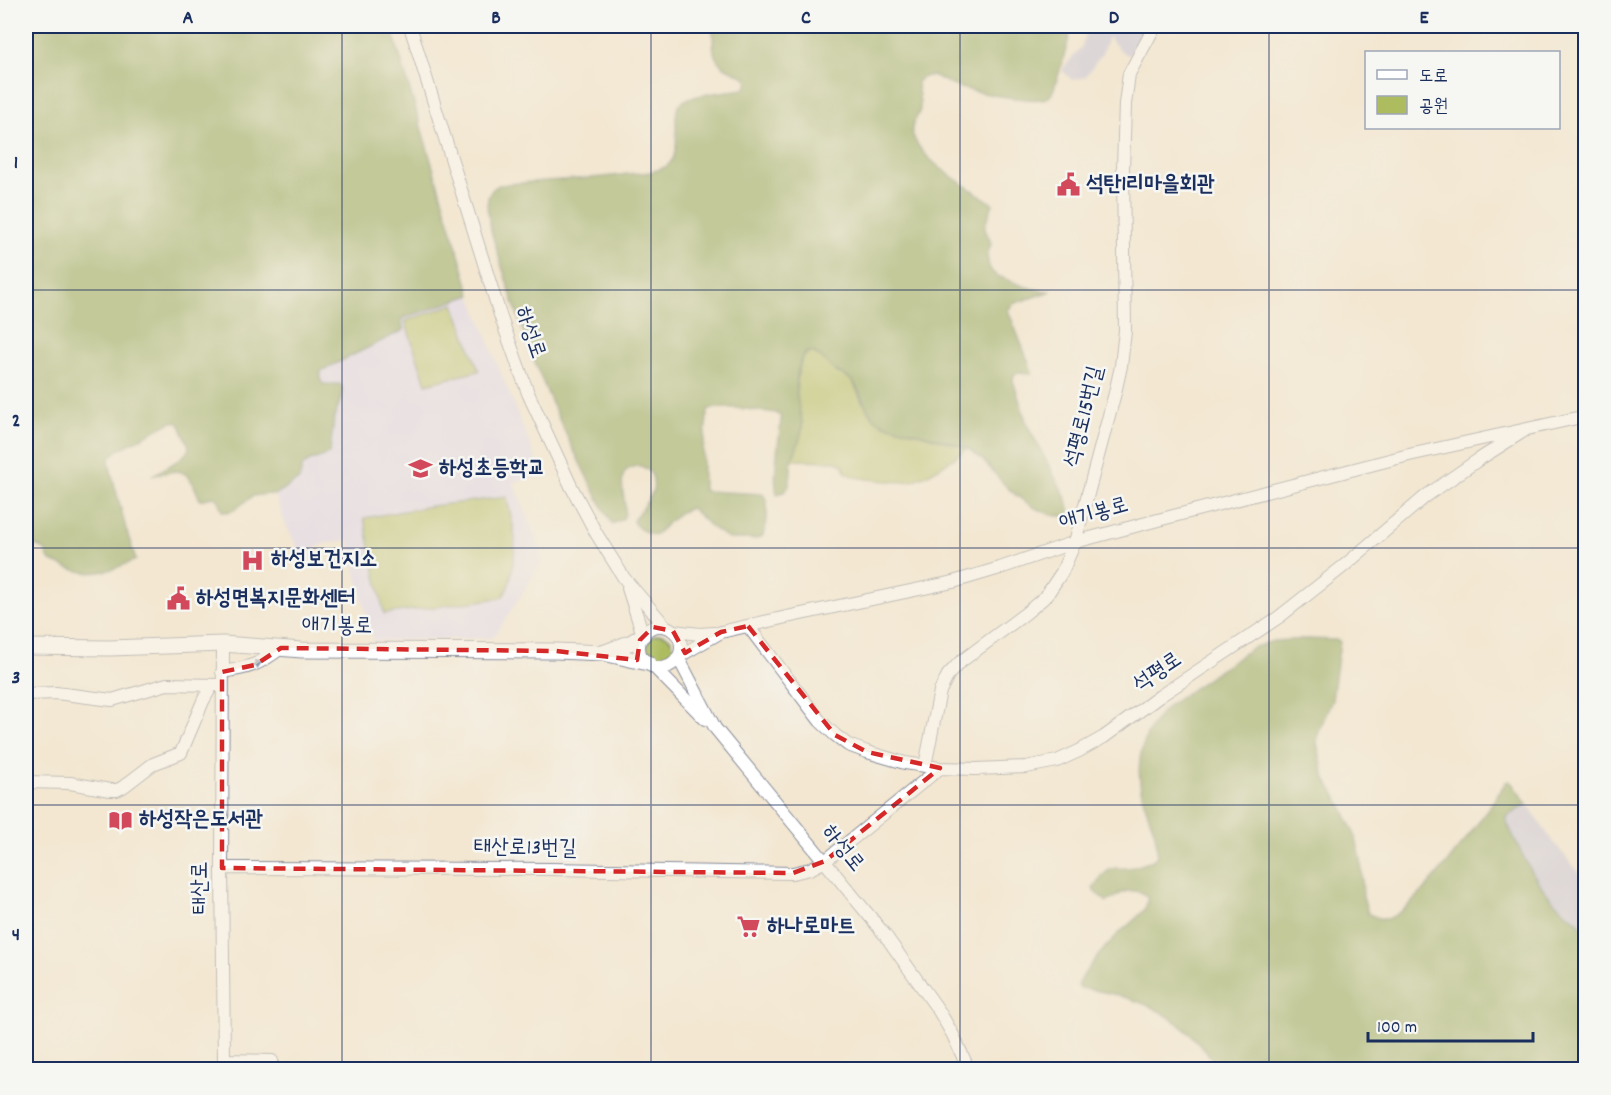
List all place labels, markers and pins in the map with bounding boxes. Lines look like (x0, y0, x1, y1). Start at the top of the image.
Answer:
place label: 석탄1리마을회관 (1086, 170, 1215, 201)
public building icon: 석탄1리마을회관 (1055, 172, 1081, 198)
place label: 하성초등학교 (439, 454, 545, 485)
school or university icon: 하성초등학교 (408, 456, 434, 482)
place label: 하성보건지소 (271, 545, 377, 576)
hospital icon: 하성보건지소 (240, 547, 266, 573)
place label: 하성면복지문화센터 (196, 584, 355, 615)
public building icon: 하성면복지문화센터 (165, 586, 191, 612)
place label: 하성작은도서관 (139, 805, 263, 836)
library icon: 하성작은도서관 (108, 807, 134, 833)
place label: 하나로마트 (767, 912, 856, 943)
supermarket icon: 하나로마트 (736, 914, 762, 940)

